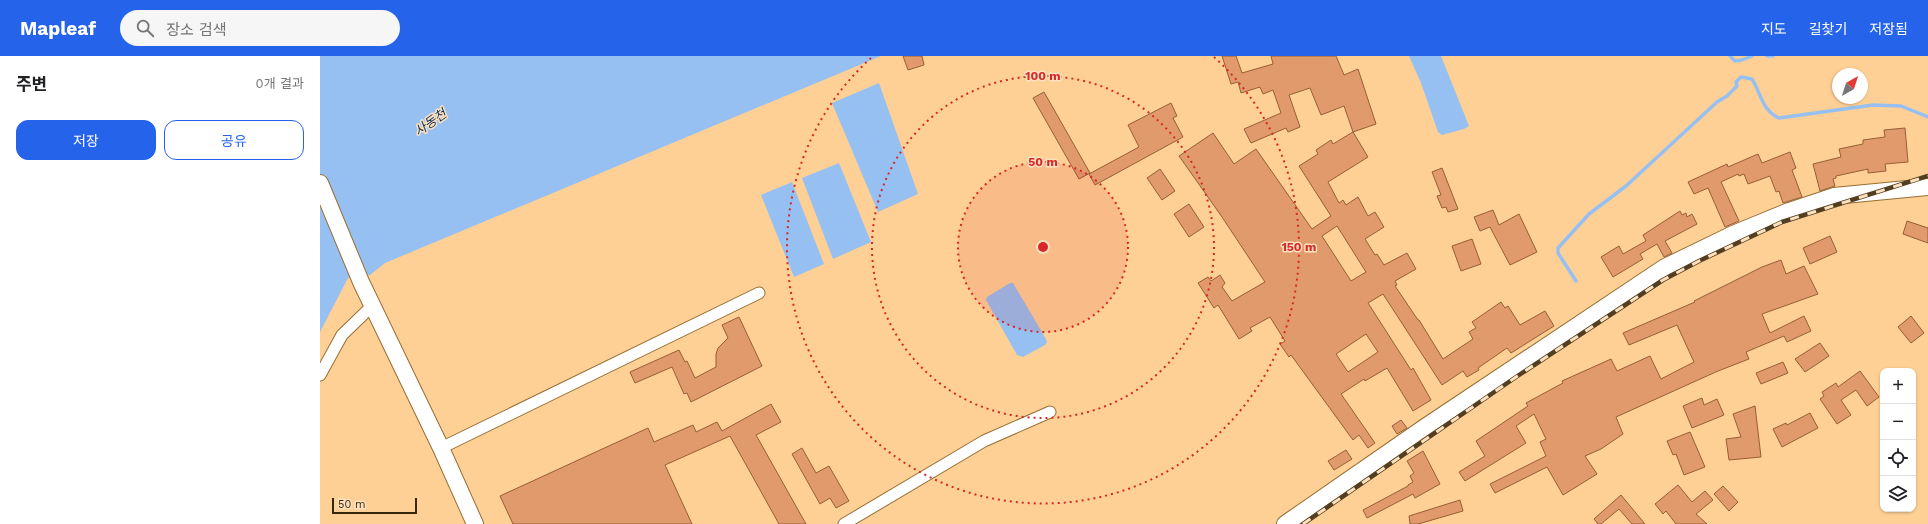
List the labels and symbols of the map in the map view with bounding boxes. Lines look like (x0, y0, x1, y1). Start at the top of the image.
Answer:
north arrow (1832, 68, 1868, 104)
text: 100 m (1025, 69, 1061, 83)
water label: 사동천 (411, 105, 450, 139)
text: 50 m (1028, 155, 1058, 169)
centre of rings (1036, 240, 1050, 254)
text: 150 m (1282, 240, 1316, 254)
scale bar (332, 496, 417, 515)

